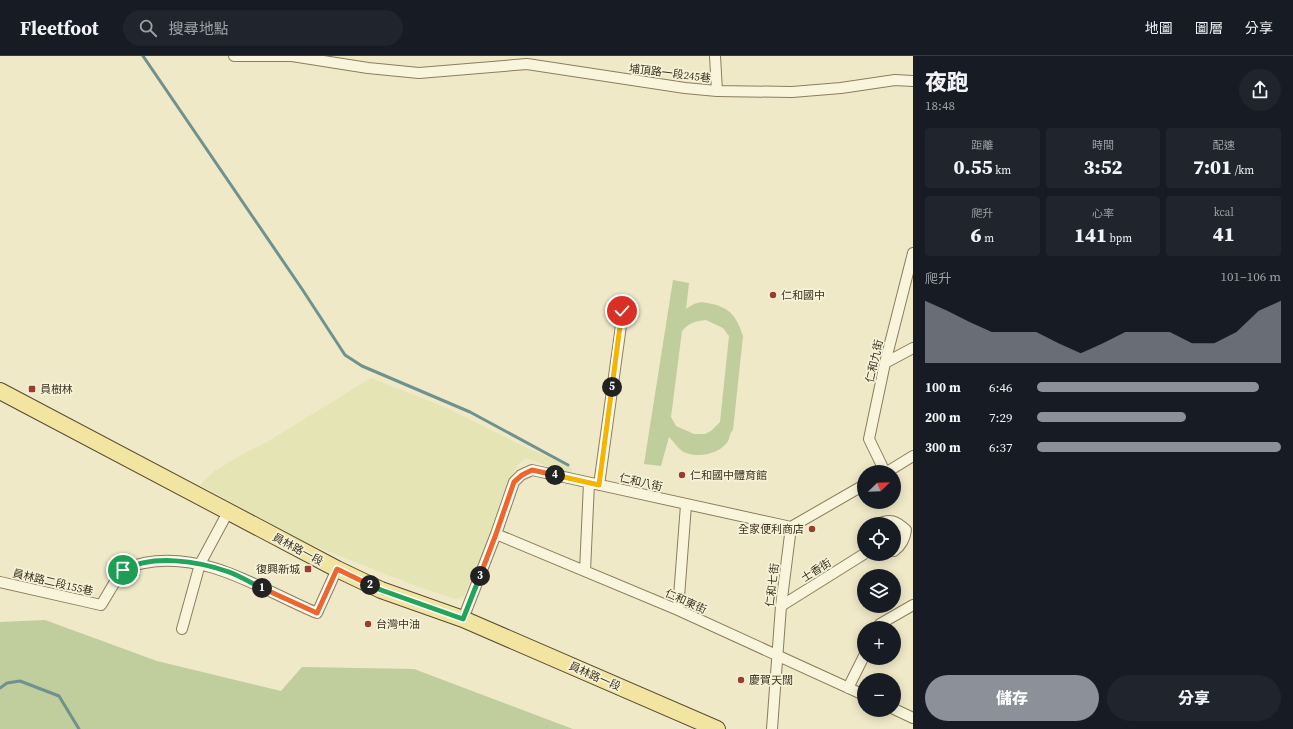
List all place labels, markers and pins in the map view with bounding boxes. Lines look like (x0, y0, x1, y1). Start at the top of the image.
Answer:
place label: 仁和國中 (781, 288, 825, 303)
marker: 仁和國中 (768, 290, 778, 300)
pin (605, 294, 639, 328)
pin: 5 (602, 377, 622, 397)
place label: 員樹林 (40, 382, 73, 397)
marker: 員樹林 (27, 384, 37, 394)
pin: 4 (545, 465, 565, 485)
place label: 仁和國中體育館 (690, 468, 767, 483)
marker: 仁和國中體育館 (677, 470, 687, 480)
place label: 全家便利商店 (738, 522, 804, 537)
marker: 全家便利商店 (807, 524, 817, 534)
pin (106, 553, 140, 587)
place label: 復興新城 (256, 562, 300, 577)
marker: 復興新城 (303, 564, 313, 574)
pin: 3 (470, 566, 490, 586)
pin: 2 (360, 575, 380, 595)
pin: 1 (252, 578, 272, 598)
place label: 台灣中油 (376, 617, 420, 632)
marker: 台灣中油 (363, 619, 373, 629)
place label: 慶賀天闊 (749, 673, 793, 688)
marker: 慶賀天闊 (736, 675, 746, 685)

